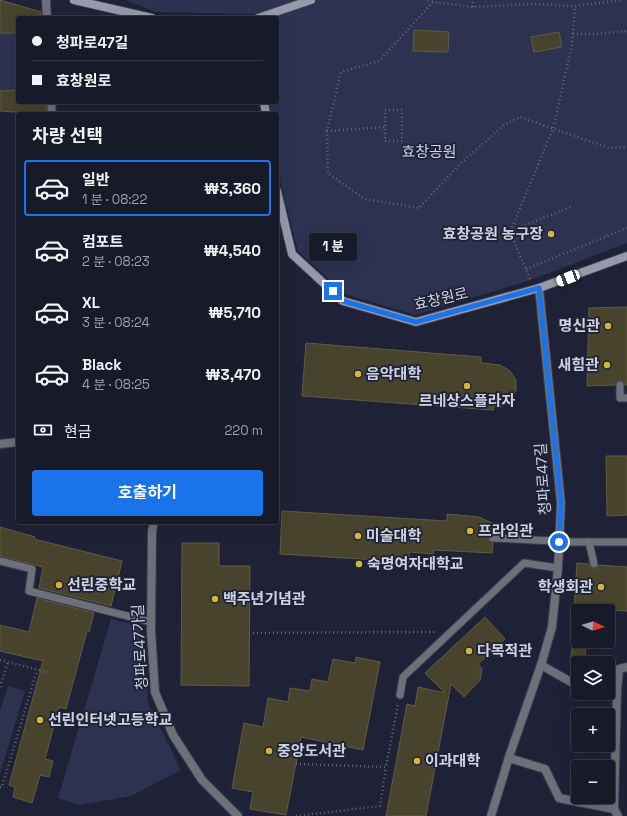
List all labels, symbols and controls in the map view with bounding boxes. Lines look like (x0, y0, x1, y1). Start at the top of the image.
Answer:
text: 청파로47길 (56, 33, 128, 52)
text: 효창원로 (56, 71, 111, 90)
text: 차량 선택 (32, 124, 103, 147)
park label: 효창공원 (401, 142, 457, 161)
icon: car (34, 170, 70, 206)
text: 일반 (82, 170, 110, 189)
text: ₩3,360 (204, 179, 261, 198)
text: 1 분 · 08:22 (82, 191, 147, 208)
place label: 효창공원 농구장 (443, 224, 543, 243)
marker: 효창공원 농구장 (546, 229, 556, 239)
icon: car (34, 232, 70, 268)
text: 컴포트 (82, 232, 123, 251)
callout: 1 분 (309, 233, 357, 261)
text: 1 분 (322, 238, 344, 255)
text: ₩4,540 (203, 241, 261, 260)
text: 2 분 · 08:23 (82, 253, 150, 270)
car (555, 268, 581, 288)
route end (324, 282, 342, 300)
street label: 효창원로 (412, 283, 470, 314)
text: XL (82, 293, 100, 312)
icon: car (34, 294, 70, 330)
text: ₩5,710 (208, 303, 261, 322)
text: 3 분 · 08:24 (82, 314, 150, 331)
place label: 명신관 (559, 316, 600, 335)
marker: 명신관 (603, 321, 613, 331)
text: Black (82, 355, 122, 374)
place label: 새힘관 (558, 355, 599, 374)
icon: car (34, 356, 70, 392)
marker: 새힘관 (602, 360, 612, 370)
place label: 음악대학 (366, 364, 421, 383)
text: ₩3,470 (205, 365, 261, 384)
marker: 음악대학 (353, 369, 363, 379)
text: 4 분 · 08:25 (82, 376, 150, 393)
marker: 르네상스플라자 (462, 381, 472, 391)
place label: 르네상스플라자 (419, 391, 515, 410)
icon: cash (32, 419, 54, 441)
text: 현금 (64, 422, 92, 441)
text: 220 m (224, 422, 263, 439)
street label: 청파로47길 (530, 442, 555, 516)
button: 호출하기 (32, 470, 263, 516)
place label: 프라임관 (478, 521, 533, 540)
place label: 미술대학 (366, 526, 421, 545)
marker: 프라임관 (465, 526, 475, 536)
marker: 미술대학 (353, 531, 363, 541)
route start (550, 533, 568, 551)
place label: 숙명여자대학교 (367, 554, 464, 573)
marker: 숙명여자대학교 (354, 559, 364, 569)
place label: 선린중학교 (67, 575, 136, 594)
place label: 학생회관 (538, 577, 593, 596)
marker: 선린중학교 (54, 580, 64, 590)
marker: 학생회관 (596, 582, 606, 592)
place label: 백주년기념관 (223, 589, 306, 608)
marker: 백주년기념관 (210, 594, 220, 604)
street label: 청파로47가길 (128, 603, 151, 691)
north arrow (571, 604, 615, 648)
map controls (571, 604, 615, 804)
place label: 다목적관 (477, 641, 532, 660)
marker: 다목적관 (464, 646, 474, 656)
button: layers (571, 656, 615, 700)
button: + (571, 708, 615, 752)
place label: 선린인터넷고등학교 (48, 710, 172, 729)
marker: 선린인터넷고등학교 (35, 715, 45, 725)
place label: 중앙도서관 (277, 741, 346, 760)
marker: 중앙도서관 (264, 746, 274, 756)
place label: 이과대학 (425, 751, 480, 770)
marker: 이과대학 (412, 756, 422, 766)
button: − (571, 760, 615, 804)

